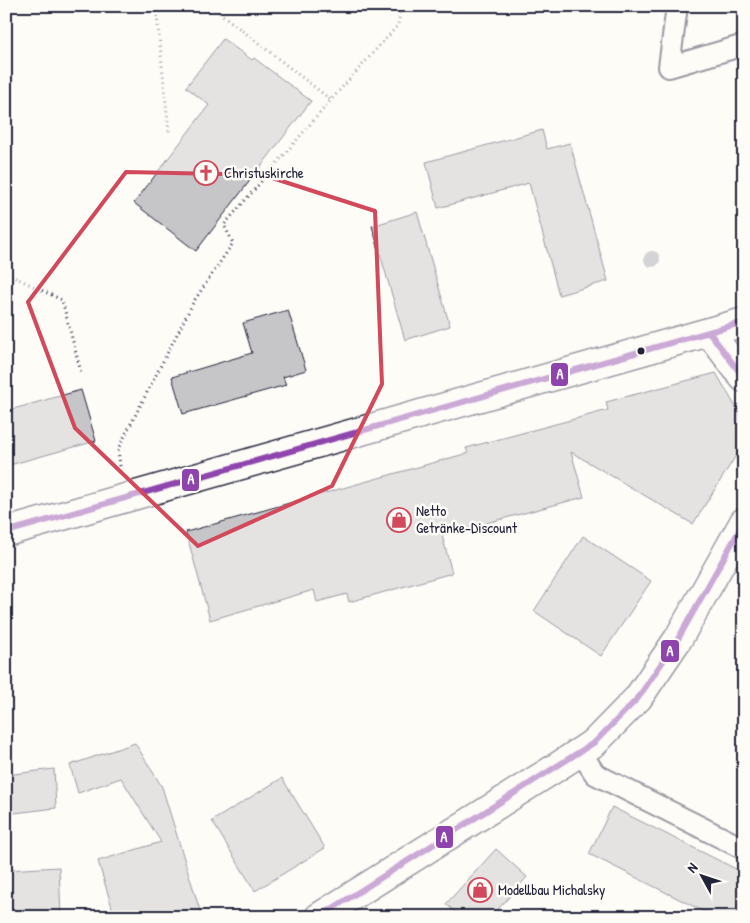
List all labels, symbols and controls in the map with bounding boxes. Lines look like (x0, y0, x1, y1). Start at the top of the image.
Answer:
church icon: Christuskirche (193, 160, 219, 186)
place label: Christuskirche (224, 162, 304, 183)
unlabelled marker (636, 346, 646, 356)
line badge: A (550, 362, 569, 387)
text: A (557, 364, 564, 383)
line badge: A (181, 468, 200, 492)
text: A (188, 469, 195, 488)
place label: Netto Getränke-Discount (416, 500, 518, 538)
shop icon: Netto Getränke-Discount (386, 507, 412, 533)
line badge: A (660, 639, 680, 663)
text: A (667, 641, 674, 660)
line badge: A (435, 825, 454, 849)
text: A (441, 827, 448, 846)
north arrow (678, 850, 728, 900)
text: N (682, 858, 702, 876)
shop icon: Modellbau Michalsky (467, 877, 493, 903)
place label: Modellbau Michalsky (498, 879, 605, 900)

